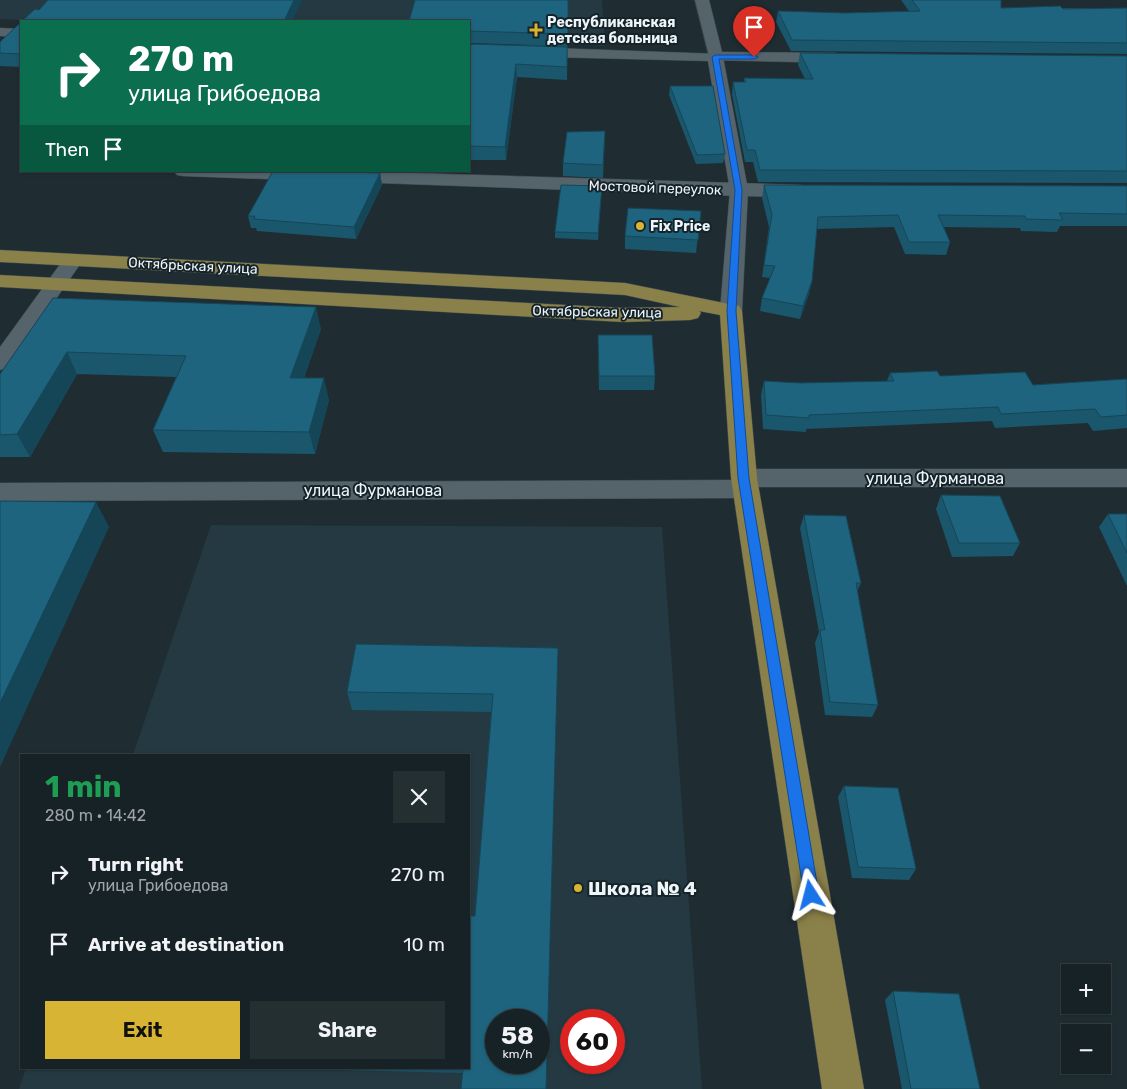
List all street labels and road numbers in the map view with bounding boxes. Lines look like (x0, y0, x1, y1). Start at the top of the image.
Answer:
street label: Мостовой переулок (588, 177, 722, 199)
street label: Октябрьская улица (128, 254, 258, 278)
street label: Октябрьская улица (532, 302, 662, 322)
street label: улица Фурманова (866, 469, 1004, 488)
street label: улица Фурманова (304, 481, 442, 500)

